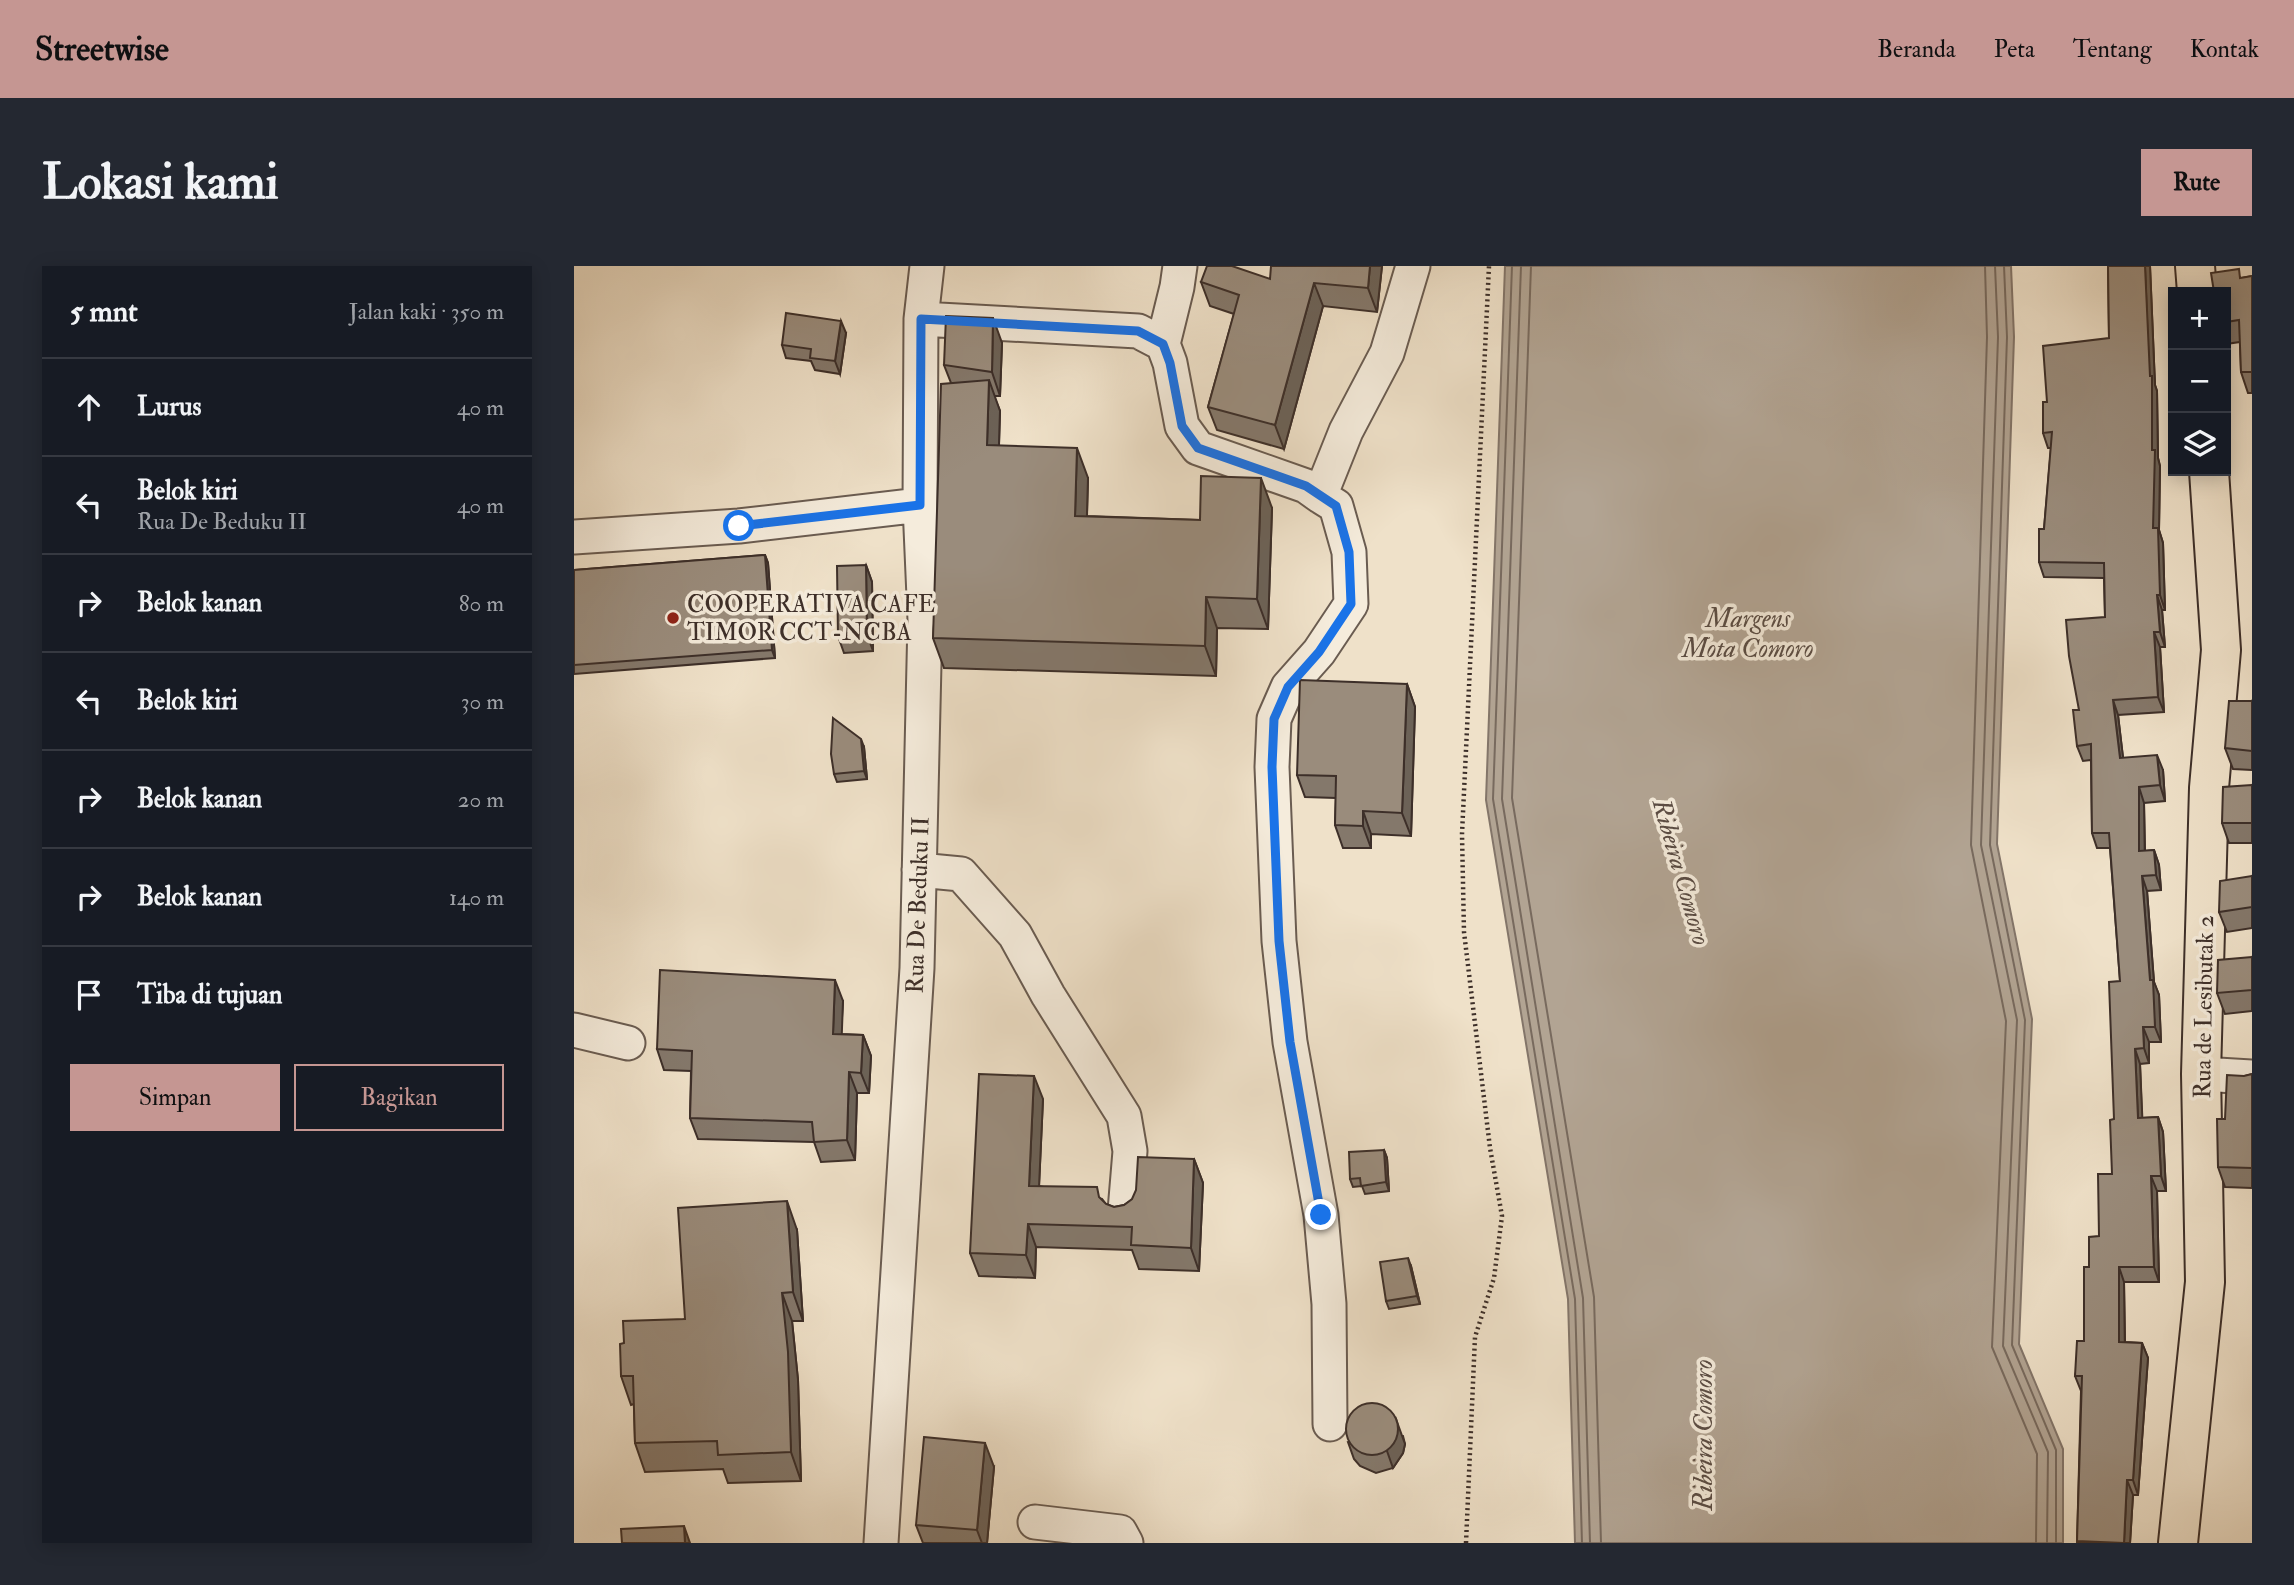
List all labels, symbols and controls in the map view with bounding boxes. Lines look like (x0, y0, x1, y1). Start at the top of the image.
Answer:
text: Streetwise (35, 29, 169, 70)
text: Beranda (1877, 34, 1956, 65)
text: Peta (1994, 34, 2035, 65)
text: Tentang (2073, 34, 2152, 65)
text: Kontak (2190, 34, 2259, 65)
button: Rute (2141, 149, 2252, 216)
text: Lokasi kami (42, 152, 279, 213)
map controls (2168, 287, 2231, 476)
button: + (2168, 287, 2231, 350)
text: 5 mnt (70, 293, 138, 330)
text: Jalan kaki · 350 m (349, 297, 504, 326)
button: − (2168, 350, 2231, 413)
icon: ahead (70, 388, 108, 426)
text: Lurus (137, 391, 201, 423)
text: 40 m (457, 393, 504, 422)
button: layers (2168, 413, 2231, 476)
text: Belok kiri (137, 475, 238, 507)
icon: left (70, 486, 108, 524)
text: 40 m (457, 491, 504, 520)
text: Rua De Beduku II (137, 507, 307, 536)
route start (723, 510, 754, 541)
icon: right (70, 584, 108, 622)
text: Belok kanan (137, 587, 262, 619)
text: 80 m (459, 589, 504, 618)
place label: COOPERATIVA CAFE TIMOR CCT-NCBA (687, 589, 935, 648)
water label: Margens Mota Comoro (1680, 603, 1814, 665)
marker: COOPERATIVA CAFE TIMOR CCT-NCBA (665, 610, 681, 626)
icon: left (70, 682, 108, 720)
text: Belok kiri (137, 685, 238, 717)
text: 30 m (461, 687, 504, 716)
icon: right (70, 780, 108, 818)
text: Belok kanan (137, 783, 262, 815)
text: 20 m (458, 785, 504, 814)
water label: Ribeira Comoro (1645, 794, 1717, 949)
street label: Rua De Beduku II (899, 816, 937, 994)
icon: right (70, 878, 108, 916)
text: Belok kanan (137, 881, 262, 913)
text: 140 m (449, 883, 504, 912)
street label: Rua de Lesibutak 2 (2187, 915, 2221, 1099)
icon: arrive (70, 976, 108, 1014)
text: Tiba di tujuan (137, 979, 282, 1011)
button: Simpan (70, 1064, 280, 1131)
button: Bagikan (294, 1064, 504, 1131)
route end (1305, 1199, 1336, 1230)
water label: Ribeira Comoro (1688, 1360, 1720, 1511)

